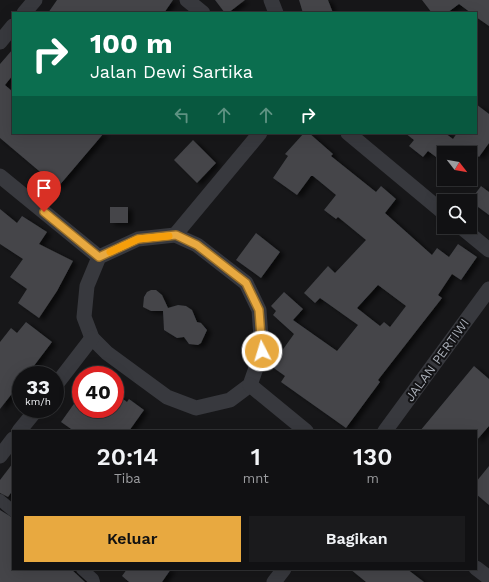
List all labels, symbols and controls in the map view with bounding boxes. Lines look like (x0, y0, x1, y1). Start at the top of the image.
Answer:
text: 100 m (90, 27, 173, 60)
icon: right (24, 28, 76, 80)
text: Jalan Dewi Sartika (90, 61, 253, 82)
icon: left (171, 104, 193, 126)
icon: ahead (213, 104, 235, 126)
icon: ahead (255, 104, 277, 126)
icon: right (297, 104, 319, 126)
north arrow (437, 146, 477, 186)
map controls (437, 146, 477, 234)
pin (27, 171, 61, 212)
icon: arrive (33, 177, 55, 199)
button: search (437, 194, 477, 234)
street label: JALAN PERTIWI (402, 316, 472, 404)
position arrow (241, 330, 283, 372)
speed limit sign: 40 (72, 366, 124, 418)
text: 33 (26, 375, 50, 399)
text: km/h (25, 396, 51, 407)
text: 20:14 (96, 443, 158, 471)
text: 1 (251, 443, 261, 471)
text: 130 (353, 443, 392, 471)
text: Tiba (114, 471, 141, 486)
text: mnt (243, 471, 269, 486)
text: m (367, 471, 379, 486)
button: Keluar (24, 516, 241, 562)
button: Bagikan (249, 516, 465, 562)

